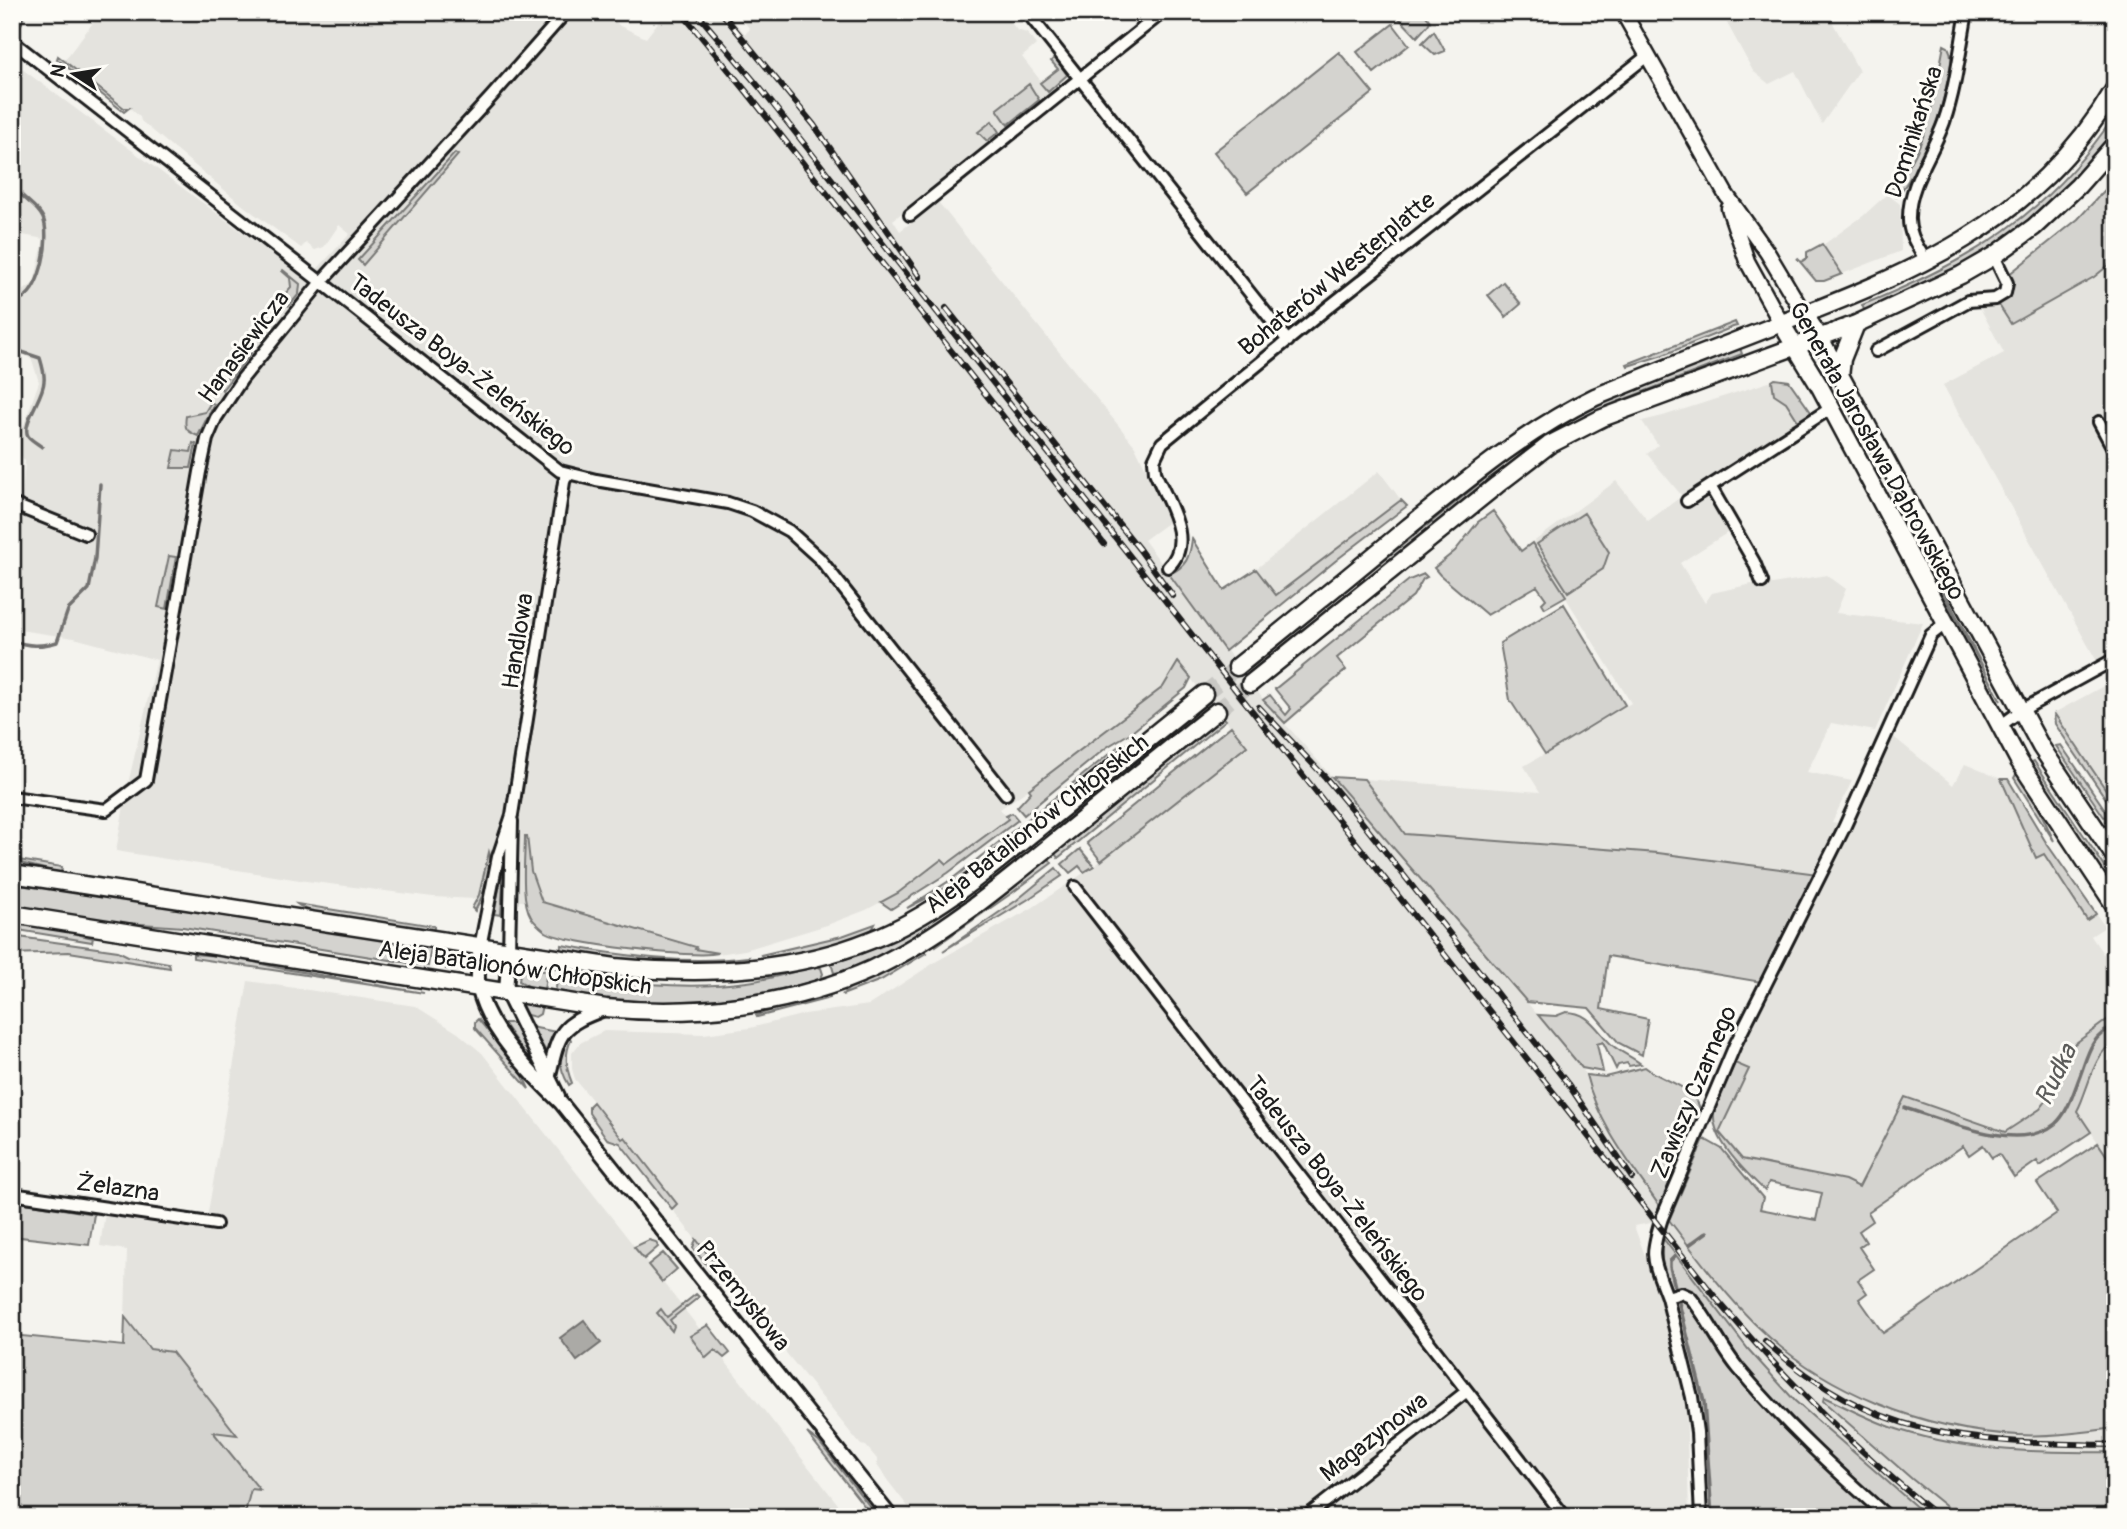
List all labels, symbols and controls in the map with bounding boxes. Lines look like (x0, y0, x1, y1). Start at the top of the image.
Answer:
north arrow (38, 38, 108, 108)
text: N (45, 62, 71, 79)
street label: Dominikańska (1879, 62, 1949, 202)
street label: Bohaterów Westerplatte (1233, 186, 1441, 362)
street label: Tadeusza Boya-Żeleńskiego (343, 268, 581, 462)
street label: Hanasiewicza (192, 285, 296, 409)
street label: Generała Jarosława Dąbrowskiego (1783, 297, 1971, 605)
street label: Handlowa (496, 591, 540, 691)
street label: Aleja Batalionów Chłopskich (920, 728, 1154, 920)
street label: Aleja Batalionów Chłopskich (377, 934, 653, 1002)
street label: Zawiszy Czarnego (1645, 1001, 1743, 1182)
water label: Rudka (2028, 1038, 2085, 1111)
street label: Tadeusza Boya-Żeleńskiego (1240, 1070, 1434, 1308)
street label: Żelazna (75, 1168, 161, 1208)
street label: Przemysłowa (690, 1235, 796, 1357)
street label: Magazynowa (1314, 1386, 1434, 1488)

